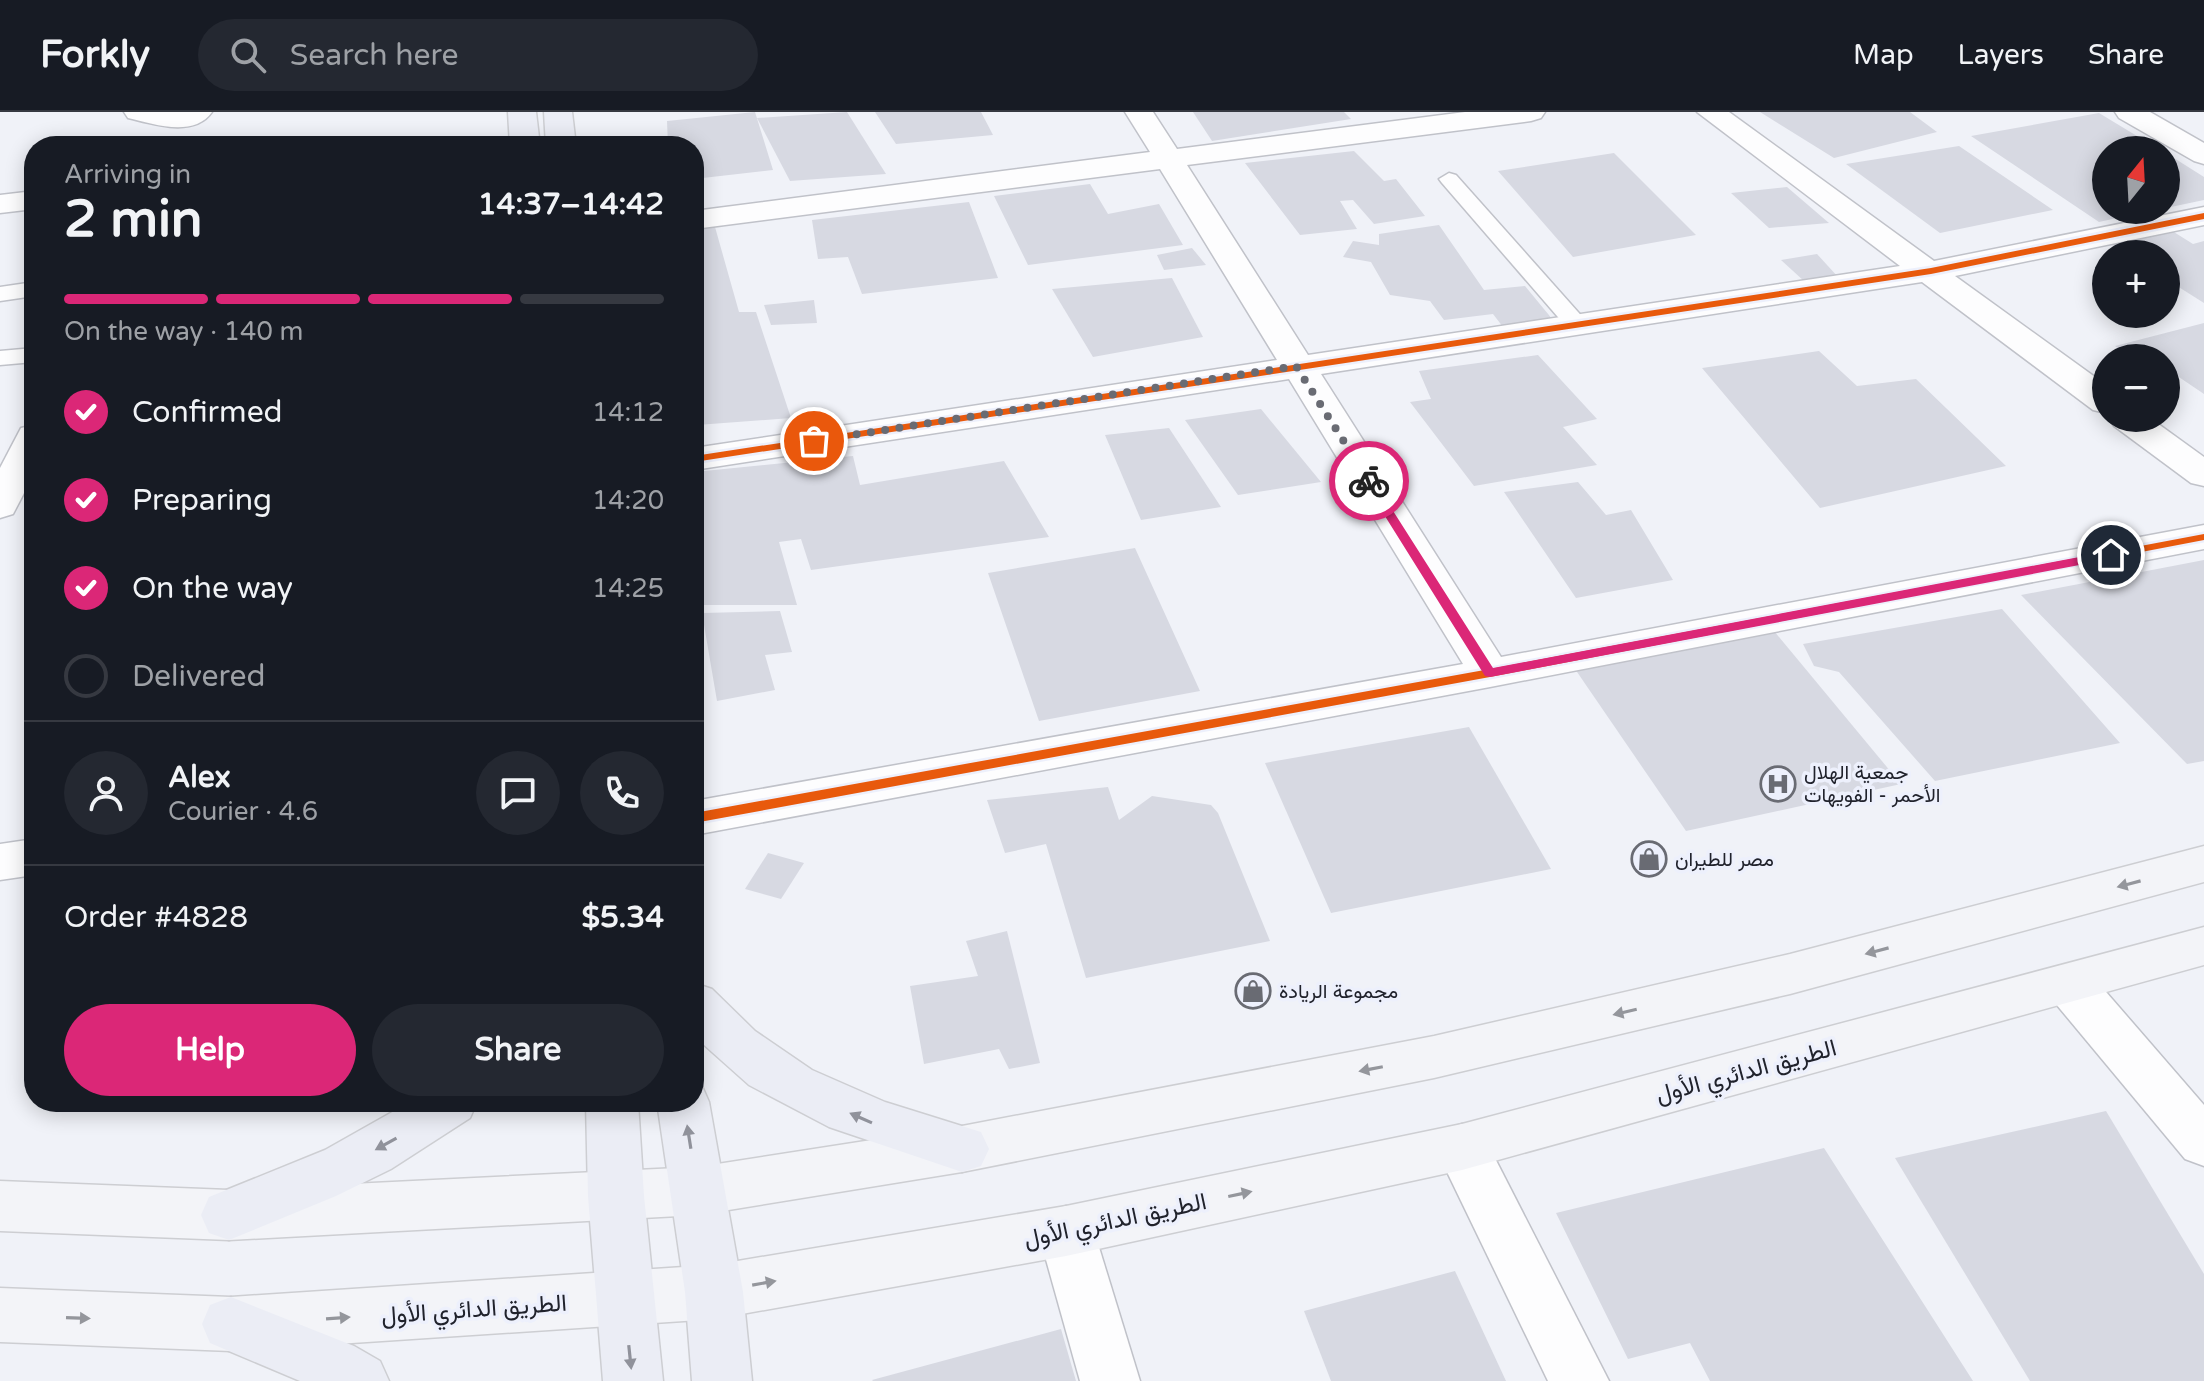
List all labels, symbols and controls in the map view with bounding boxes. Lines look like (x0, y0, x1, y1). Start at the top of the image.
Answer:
search box (198, 19, 758, 91)
text: Forkly (40, 32, 150, 78)
icon: search (226, 33, 270, 77)
text: Search here (290, 37, 459, 74)
text: Map (1853, 38, 1914, 72)
text: Layers (1958, 38, 2044, 72)
text: Share (2088, 38, 2164, 72)
north arrow (2092, 136, 2180, 224)
map controls (2092, 136, 2180, 432)
text: Arriving in (64, 159, 191, 190)
text: 14:37–14:42 (478, 186, 664, 223)
text: 2 min (64, 188, 203, 251)
button: + (2092, 240, 2180, 328)
text: On the way · 140 m (64, 316, 303, 347)
button: − (2092, 344, 2180, 432)
icon: check (64, 390, 108, 434)
text: Confirmed (132, 394, 283, 431)
text: 14:12 (592, 397, 664, 428)
pin (780, 407, 848, 475)
icon: bag (792, 419, 836, 463)
courier (1329, 441, 1409, 521)
icon: bike (1347, 459, 1391, 503)
icon: check (64, 478, 108, 522)
text: Preparing (132, 482, 272, 519)
text: 14:20 (592, 485, 664, 516)
pin (2077, 521, 2145, 589)
icon: home (2089, 533, 2133, 577)
icon: check (64, 566, 108, 610)
text: On the way (132, 570, 293, 607)
text: 14:25 (592, 573, 664, 604)
text: Delivered (132, 658, 266, 695)
button: person (64, 751, 148, 835)
button: chat (476, 751, 560, 835)
button: phone (580, 751, 664, 835)
text: Alex (168, 759, 231, 796)
place label: جمعية الهلال الأحمر - الفويهات (1804, 761, 1940, 808)
hospital icon: جمعية الهلال الأحمر - الفويهات (1759, 765, 1797, 803)
text: Courier · 4.6 (168, 796, 318, 827)
shop icon: مصر للطيران (1630, 840, 1668, 878)
place label: مصر للطيران (1675, 848, 1774, 872)
one-way arrow (2116, 879, 2141, 891)
text: Order #4828 (64, 899, 248, 936)
text: $5.34 (582, 899, 664, 936)
one-way arrow (1865, 945, 1890, 957)
shop icon: مجموعة الريادة (1234, 972, 1272, 1010)
place label: مجموعة الريادة (1279, 980, 1398, 1004)
button: Help (64, 1004, 356, 1096)
button: Share (372, 1004, 664, 1096)
one-way arrow (1612, 1006, 1637, 1019)
street label: الطريق الدائري الأول (1653, 1033, 1841, 1113)
one-way arrow (1358, 1063, 1383, 1076)
one-way arrow (849, 1111, 873, 1124)
one-way arrow (682, 1125, 695, 1150)
one-way arrow (375, 1137, 397, 1151)
street label: الطريق الدائري الأول (1021, 1187, 1210, 1258)
one-way arrow (1227, 1187, 1252, 1200)
one-way arrow (752, 1277, 777, 1289)
street label: الطريق الدائري الأول (380, 1289, 568, 1334)
one-way arrow (326, 1311, 351, 1324)
one-way arrow (66, 1312, 91, 1325)
one-way arrow (624, 1345, 637, 1370)

